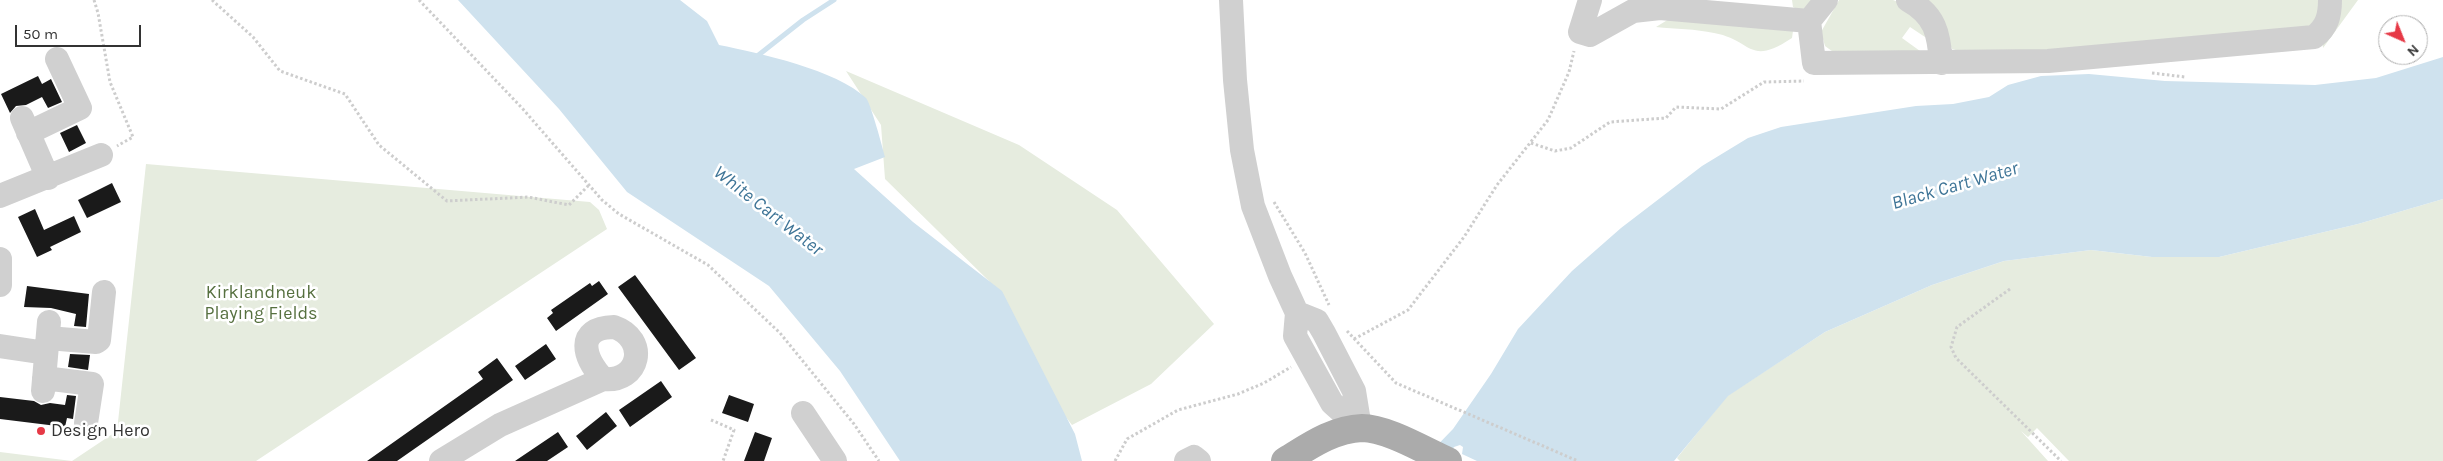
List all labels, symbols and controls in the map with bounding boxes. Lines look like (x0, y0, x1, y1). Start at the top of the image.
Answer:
scale bar (18, 15, 144, 47)
north arrow (2378, 15, 2428, 65)
text: 50 m (23, 25, 58, 43)
text: N (2404, 41, 2423, 60)
water label: Black Cart Water (1889, 157, 2021, 215)
water label: White Cart Water (709, 161, 827, 261)
park label: Kirklandneuk Playing Fields (204, 282, 318, 324)
place label: Design Hero (51, 420, 150, 442)
marker: Design Hero (35, 425, 47, 437)

